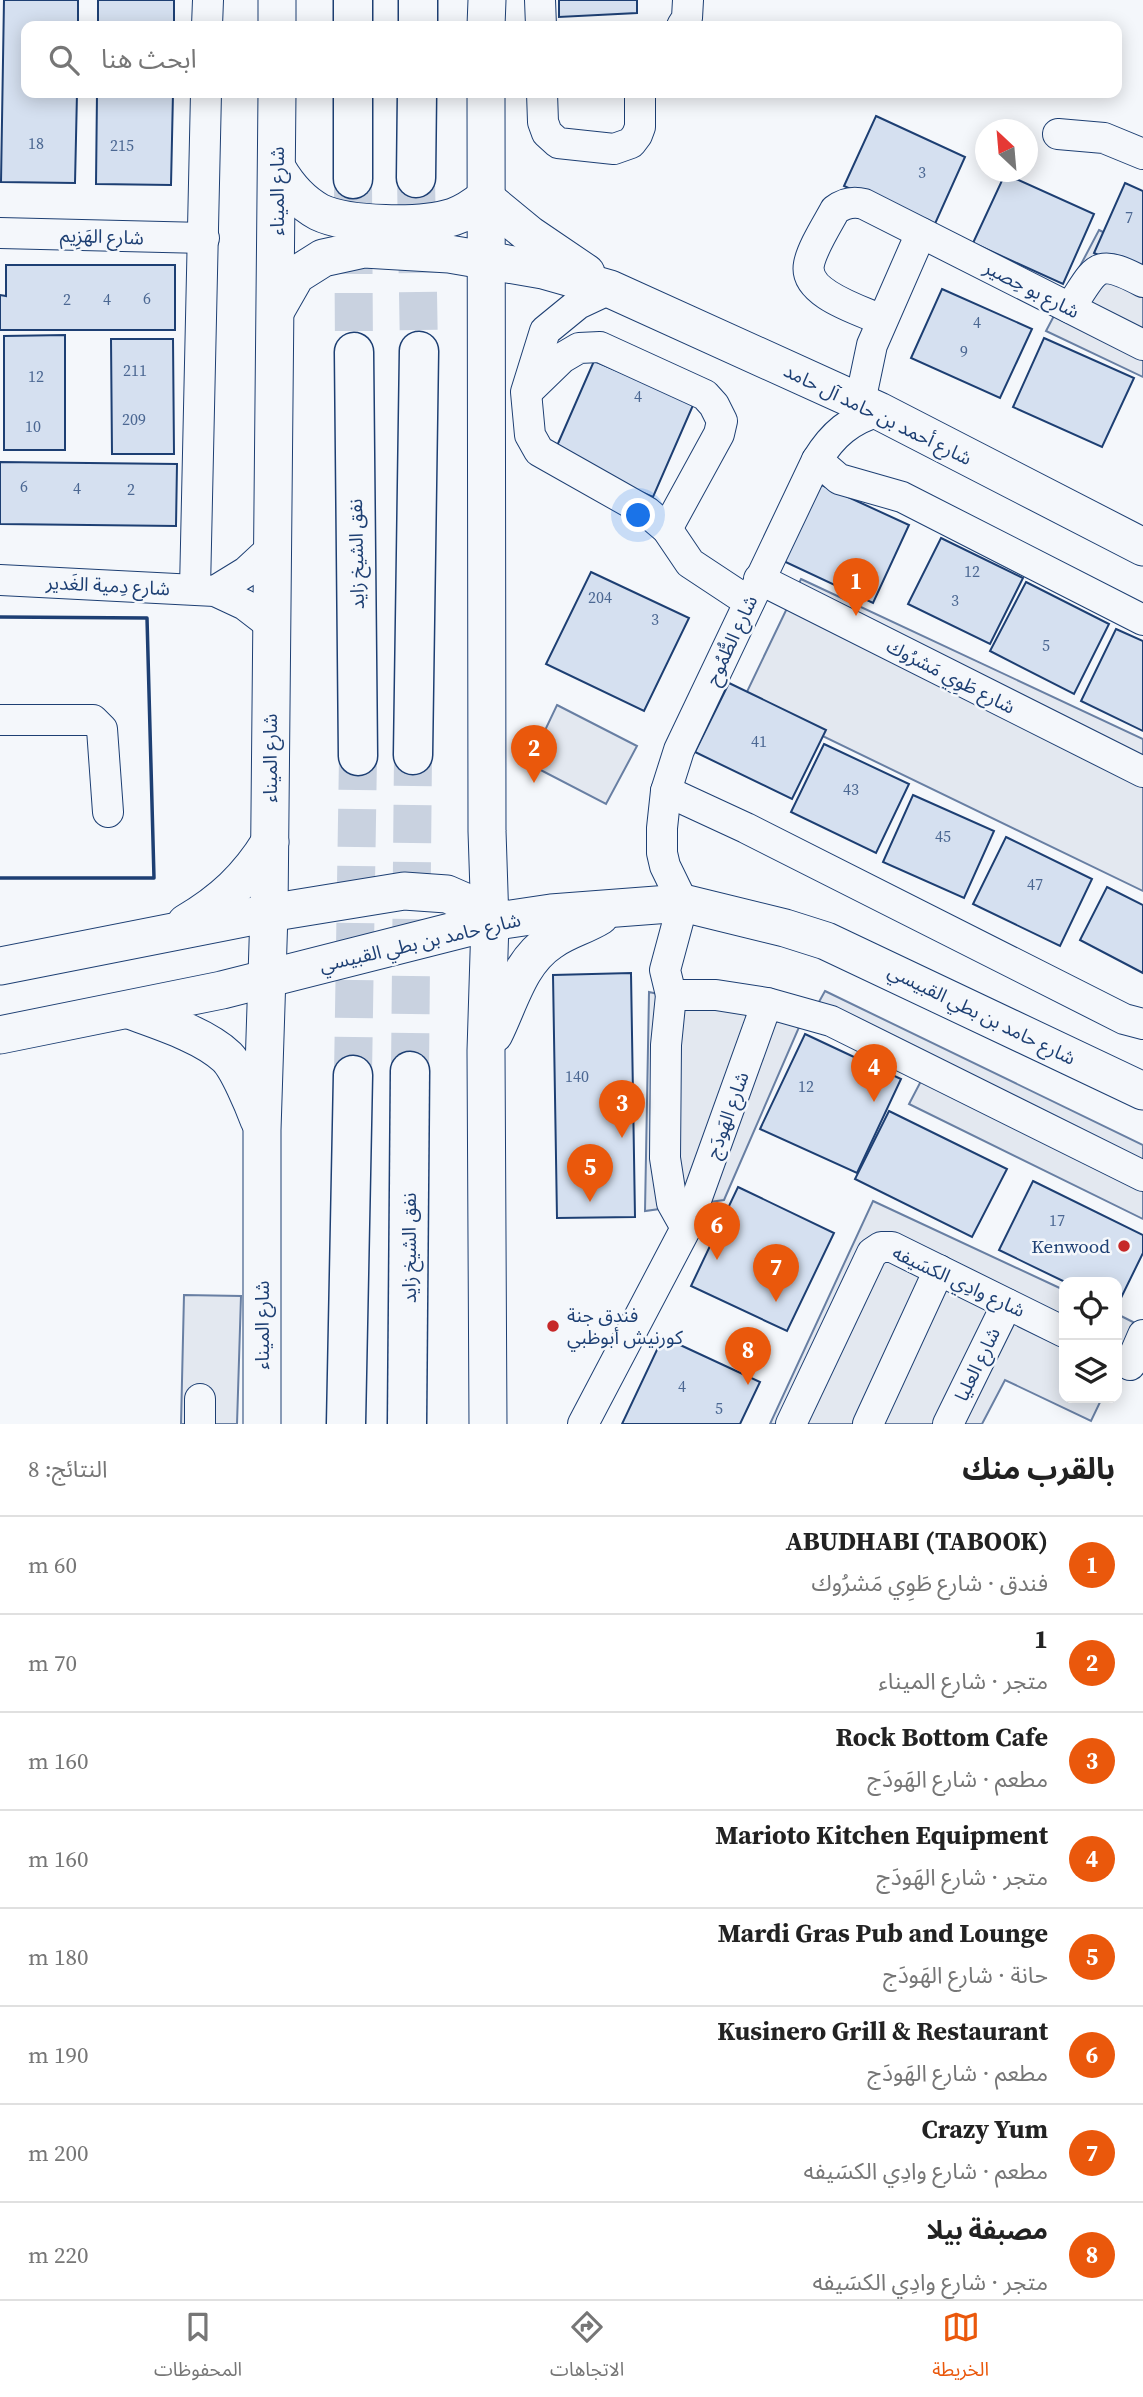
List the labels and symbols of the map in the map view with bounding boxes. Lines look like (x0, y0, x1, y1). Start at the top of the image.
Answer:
north arrow (975, 119, 1038, 182)
house number: 18 (28, 132, 44, 154)
house number: 215 (110, 134, 134, 156)
street label: شارع الميناء (264, 147, 291, 235)
house number: 3 (918, 161, 926, 183)
house number: 7 (1125, 206, 1133, 228)
street label: شارع الهَزِيم (60, 222, 144, 253)
street label: شارع بو حِصير (979, 253, 1084, 325)
house number: 6 (143, 287, 151, 309)
house number: 2 (63, 288, 71, 310)
house number: 4 (103, 288, 111, 310)
house number: 4 (973, 311, 981, 333)
house number: 9 (960, 340, 968, 362)
street label: شارع أحمد بن حامد آل حامد (779, 357, 976, 472)
house number: 211 (123, 359, 147, 381)
house number: 12 (28, 365, 44, 387)
house number: 4 (634, 385, 642, 407)
house number: 209 (122, 408, 146, 430)
house number: 10 (25, 415, 41, 437)
house number: 6 (20, 475, 28, 497)
house number: 4 (73, 477, 81, 499)
house number: 2 (127, 478, 135, 500)
street label: نفق الشيخ زايد (342, 498, 372, 609)
your location (621, 498, 655, 532)
pin: 1 (833, 558, 879, 616)
house number: 12 (964, 560, 980, 582)
street label: شارع دِمية الغَدير (44, 569, 171, 602)
house number: 204 (588, 586, 612, 608)
house number: 3 (951, 589, 959, 611)
street label: شارع الطُّمُوح (699, 591, 764, 690)
house number: 3 (651, 608, 659, 630)
street label: شارع طَوِي مَشرُوك (881, 632, 1020, 722)
house number: 5 (1042, 634, 1050, 656)
street label: شارع الميناء (257, 714, 284, 802)
pin: 2 (511, 725, 557, 783)
house number: 41 (751, 730, 767, 752)
house number: 43 (843, 778, 859, 800)
house number: 45 (935, 825, 951, 847)
house number: 47 (1027, 873, 1043, 895)
street label: شارع حامد بن بطي القبيسي (317, 906, 524, 980)
street label: شارع حامد بن بطي القبيسي (883, 957, 1080, 1073)
pin: 4 (851, 1044, 897, 1102)
house number: 140 (565, 1065, 589, 1087)
street label: شارع الهَودَج (699, 1068, 756, 1162)
house number: 12 (798, 1075, 814, 1097)
pin: 3 (599, 1080, 645, 1138)
pin: 5 (567, 1144, 613, 1202)
street label: نفق الشيخ زايد (396, 1193, 424, 1303)
pin: 6 (694, 1202, 740, 1260)
house number: 17 (1049, 1209, 1065, 1231)
place label: Kenwood (1031, 1233, 1110, 1259)
marker: Kenwood (1116, 1238, 1132, 1254)
street label: شارع وادِي الكسَيفه (888, 1239, 1029, 1325)
pin: 7 (753, 1244, 799, 1302)
street label: شارع الميناء (249, 1281, 276, 1369)
place label: فندق جنة كورنيش أبوظبي (567, 1302, 684, 1352)
marker: فندق جنة كورنيش أبوظبي (545, 1318, 561, 1334)
street label: شارع العليا (948, 1323, 1007, 1406)
pin: 8 (725, 1327, 771, 1385)
house number: 4 (678, 1375, 686, 1397)
house number: 5 (715, 1397, 723, 1419)

